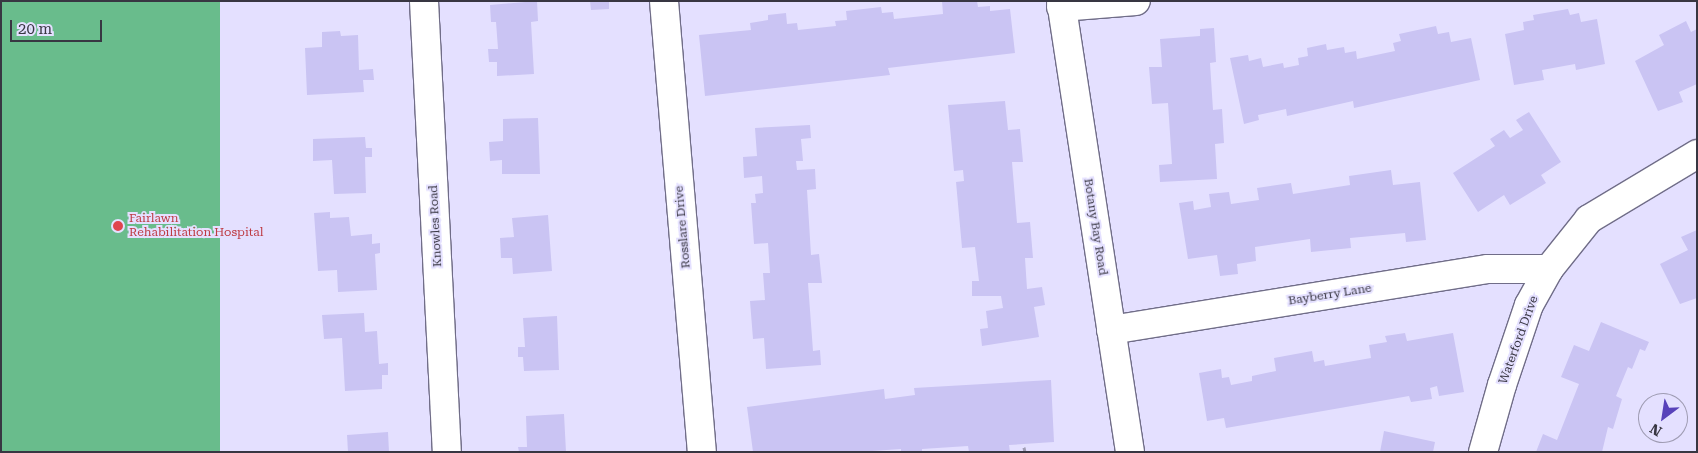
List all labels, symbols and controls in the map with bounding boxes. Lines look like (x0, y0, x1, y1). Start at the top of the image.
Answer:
scale bar (12, 10, 105, 42)
text: 20 m (18, 20, 52, 38)
street label: Botany Bay Road (1080, 178, 1110, 276)
street label: Knowles Road (427, 185, 445, 267)
street label: Rosslare Drive (672, 185, 694, 269)
place label: Fairlawn Rehabilitation Hospital (129, 212, 263, 240)
marker: Fairlawn Rehabilitation Hospital (111, 219, 125, 233)
street label: Bayberry Lane (1287, 281, 1373, 309)
street label: Waterford Drive (1496, 294, 1542, 386)
north arrow (1638, 393, 1688, 443)
text: N (1647, 420, 1665, 440)

